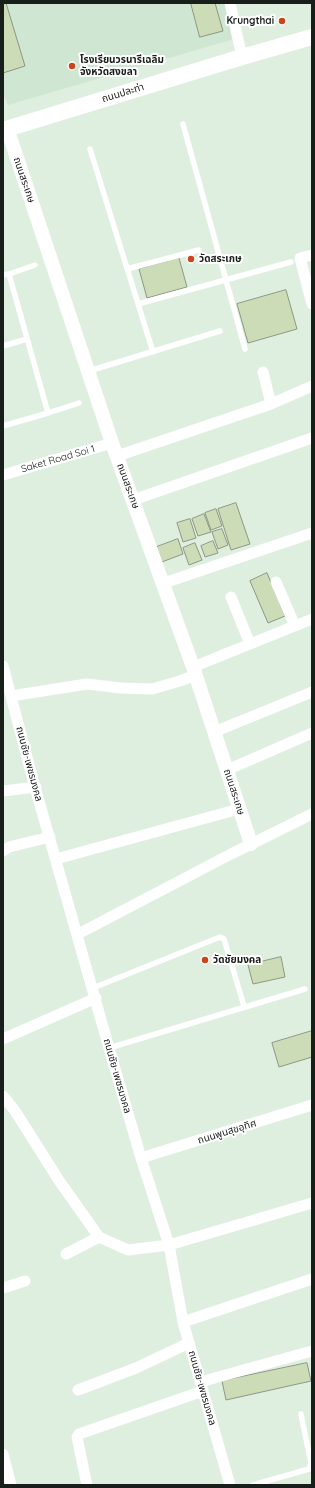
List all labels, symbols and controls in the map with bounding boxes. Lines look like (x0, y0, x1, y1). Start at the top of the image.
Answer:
place label: Krungthai (226, 15, 274, 27)
marker: Krungthai (277, 16, 287, 26)
place label: โรงเรียนวรนารีเฉลิม จังหวัดสงขลา (80, 54, 164, 78)
marker: โรงเรียนวรนารีเฉลิม จังหวัดสงขลา (67, 61, 77, 71)
street label: ถนนปละท่า (100, 81, 146, 105)
street label: ถนนสระเกษ (11, 156, 37, 204)
place label: วัดสระเกษ (199, 253, 242, 265)
marker: วัดสระเกษ (186, 254, 196, 264)
street label: Saket Road Soi 1 (20, 443, 96, 475)
street label: ถนนสระเกษ (114, 462, 142, 510)
street label: ถนนชัย-เพชรมงคล (13, 725, 45, 803)
street label: ถนนสระเกษ (221, 768, 247, 816)
place label: วัดชัยมงคล (213, 954, 261, 966)
marker: วัดชัยมงคล (200, 955, 210, 965)
street label: ถนนชัย-เพชรมงคล (101, 1037, 133, 1115)
street label: ถนนพูนสุขอุทิศ (196, 1117, 258, 1147)
street label: ถนนชัย-เพชรมงคล (186, 1349, 218, 1427)

